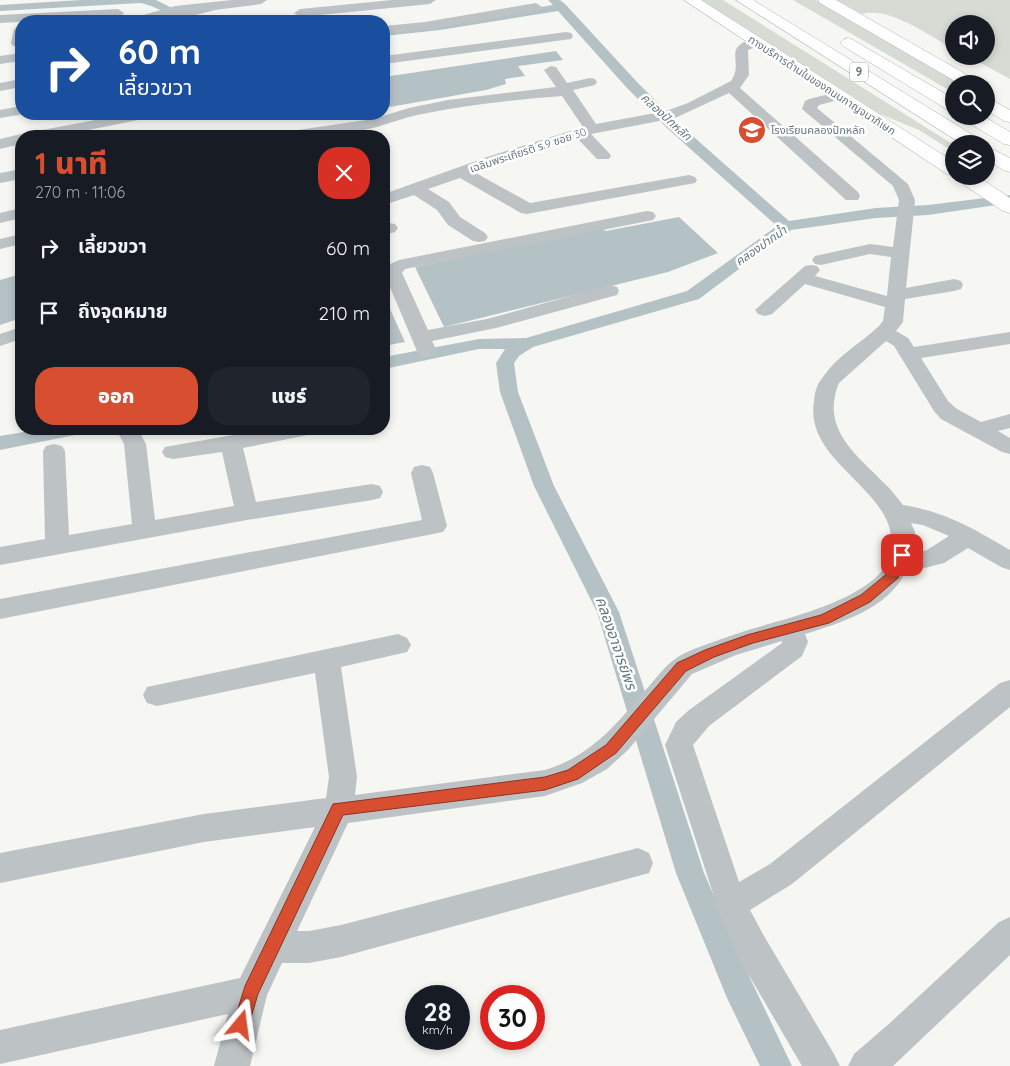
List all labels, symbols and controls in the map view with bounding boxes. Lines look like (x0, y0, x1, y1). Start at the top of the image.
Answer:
map controls (945, 15, 995, 185)
button: sound (945, 15, 995, 65)
text: 60 m (118, 29, 201, 73)
street label: ทางบริการด้านในของถนนกาญจนาภิเษก (746, 32, 898, 138)
icon: right (35, 35, 100, 100)
road number: 9 (850, 62, 868, 82)
text: เลี้ยวขวา (118, 73, 193, 101)
button: search (945, 75, 995, 125)
water label: คลองปักหลัก (638, 90, 695, 144)
school or university icon: โรงเรียนคลองปักหลัก (737, 115, 767, 145)
place label: โรงเรียนคลองปักหลัก (771, 123, 865, 137)
street label: เฉลิมพระเกียรติ ร.9 ซอย 30 (468, 124, 588, 176)
button: layers (945, 135, 995, 185)
text: 1 นาที (35, 144, 108, 182)
button: close (318, 147, 370, 199)
text: 270 m · 11:06 (35, 182, 125, 202)
water label: คลองปากน้ำ (732, 221, 790, 269)
icon: right (35, 234, 63, 262)
text: เลี้ยวขวา (78, 234, 147, 258)
text: 60 m (326, 236, 370, 260)
icon: arrive (35, 299, 63, 327)
text: ถึงจุดหมาย (78, 299, 168, 323)
text: 210 m (319, 301, 370, 325)
button: ออก (35, 367, 198, 425)
button: แชร์ (208, 367, 370, 425)
pin (881, 534, 923, 576)
icon: arrive (888, 541, 916, 569)
water label: คลองอาจารย์พร (592, 594, 642, 693)
speed limit sign: 30 (480, 985, 545, 1050)
text: 28 (424, 996, 451, 1027)
position arrow (214, 998, 266, 1050)
text: km/h (422, 1022, 453, 1037)

